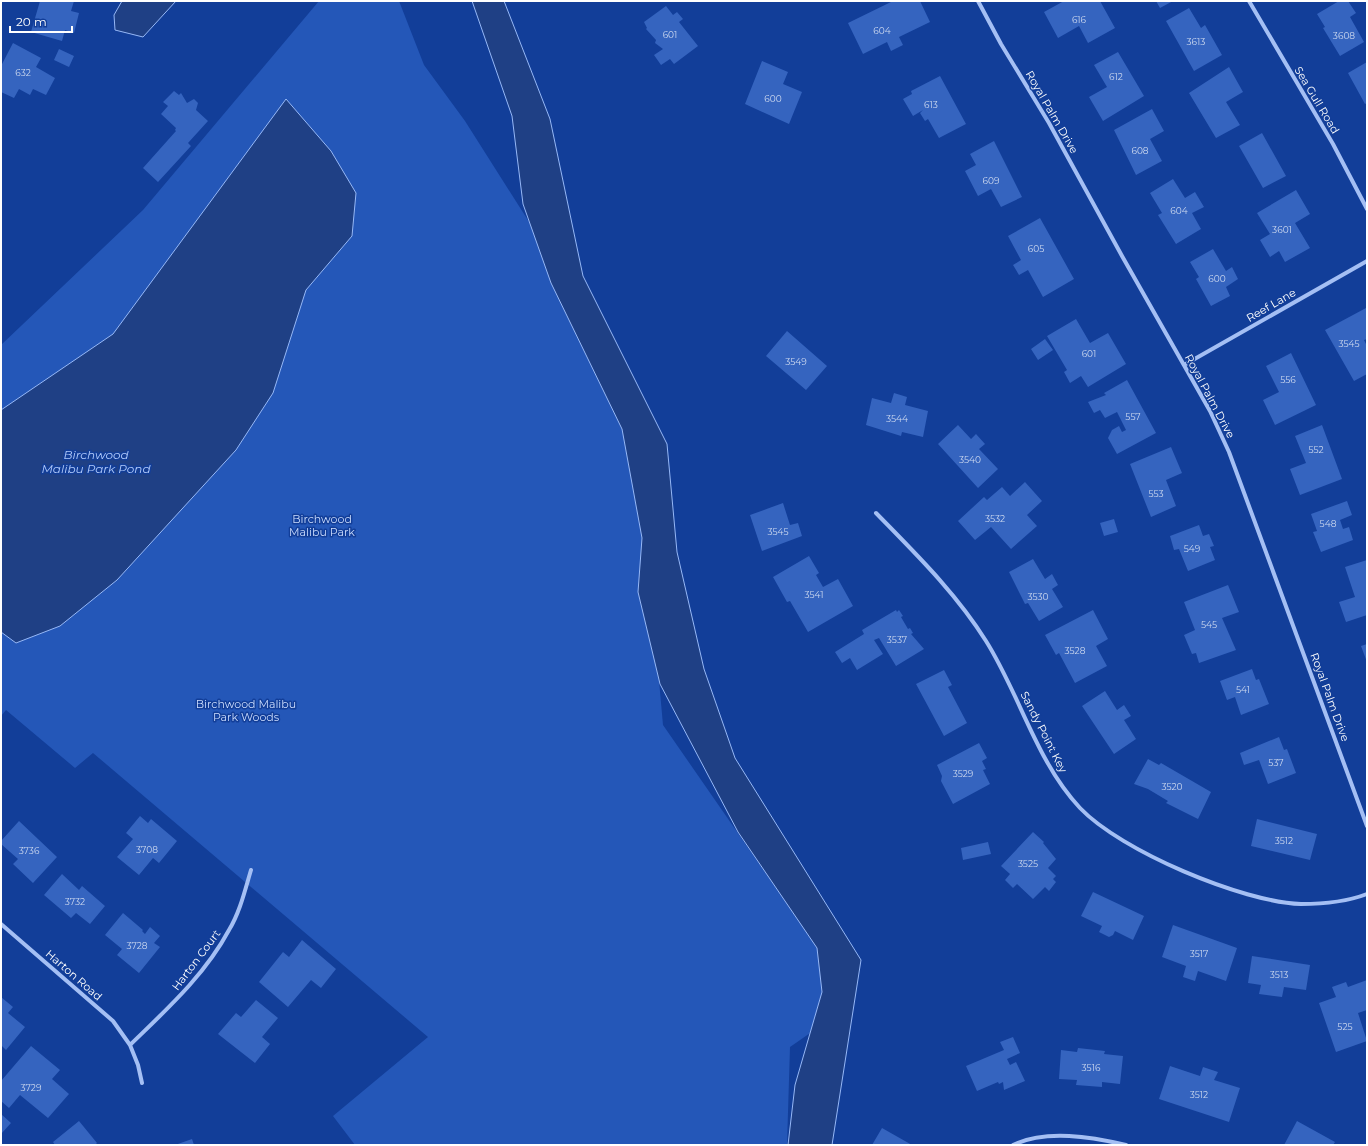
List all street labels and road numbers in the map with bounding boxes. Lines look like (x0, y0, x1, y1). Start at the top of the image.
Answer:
street label: Sea Gull Road (1291, 64, 1343, 136)
street label: Royal Palm Drive (1023, 68, 1082, 156)
street label: Reef Lane (1244, 285, 1299, 325)
street label: Royal Palm Drive (1182, 352, 1238, 441)
street label: Royal Palm Drive (1307, 651, 1353, 744)
street label: Sandy Point Key (1017, 689, 1071, 775)
street label: Harton Court (169, 926, 224, 993)
street label: Harton Road (43, 947, 105, 1003)

